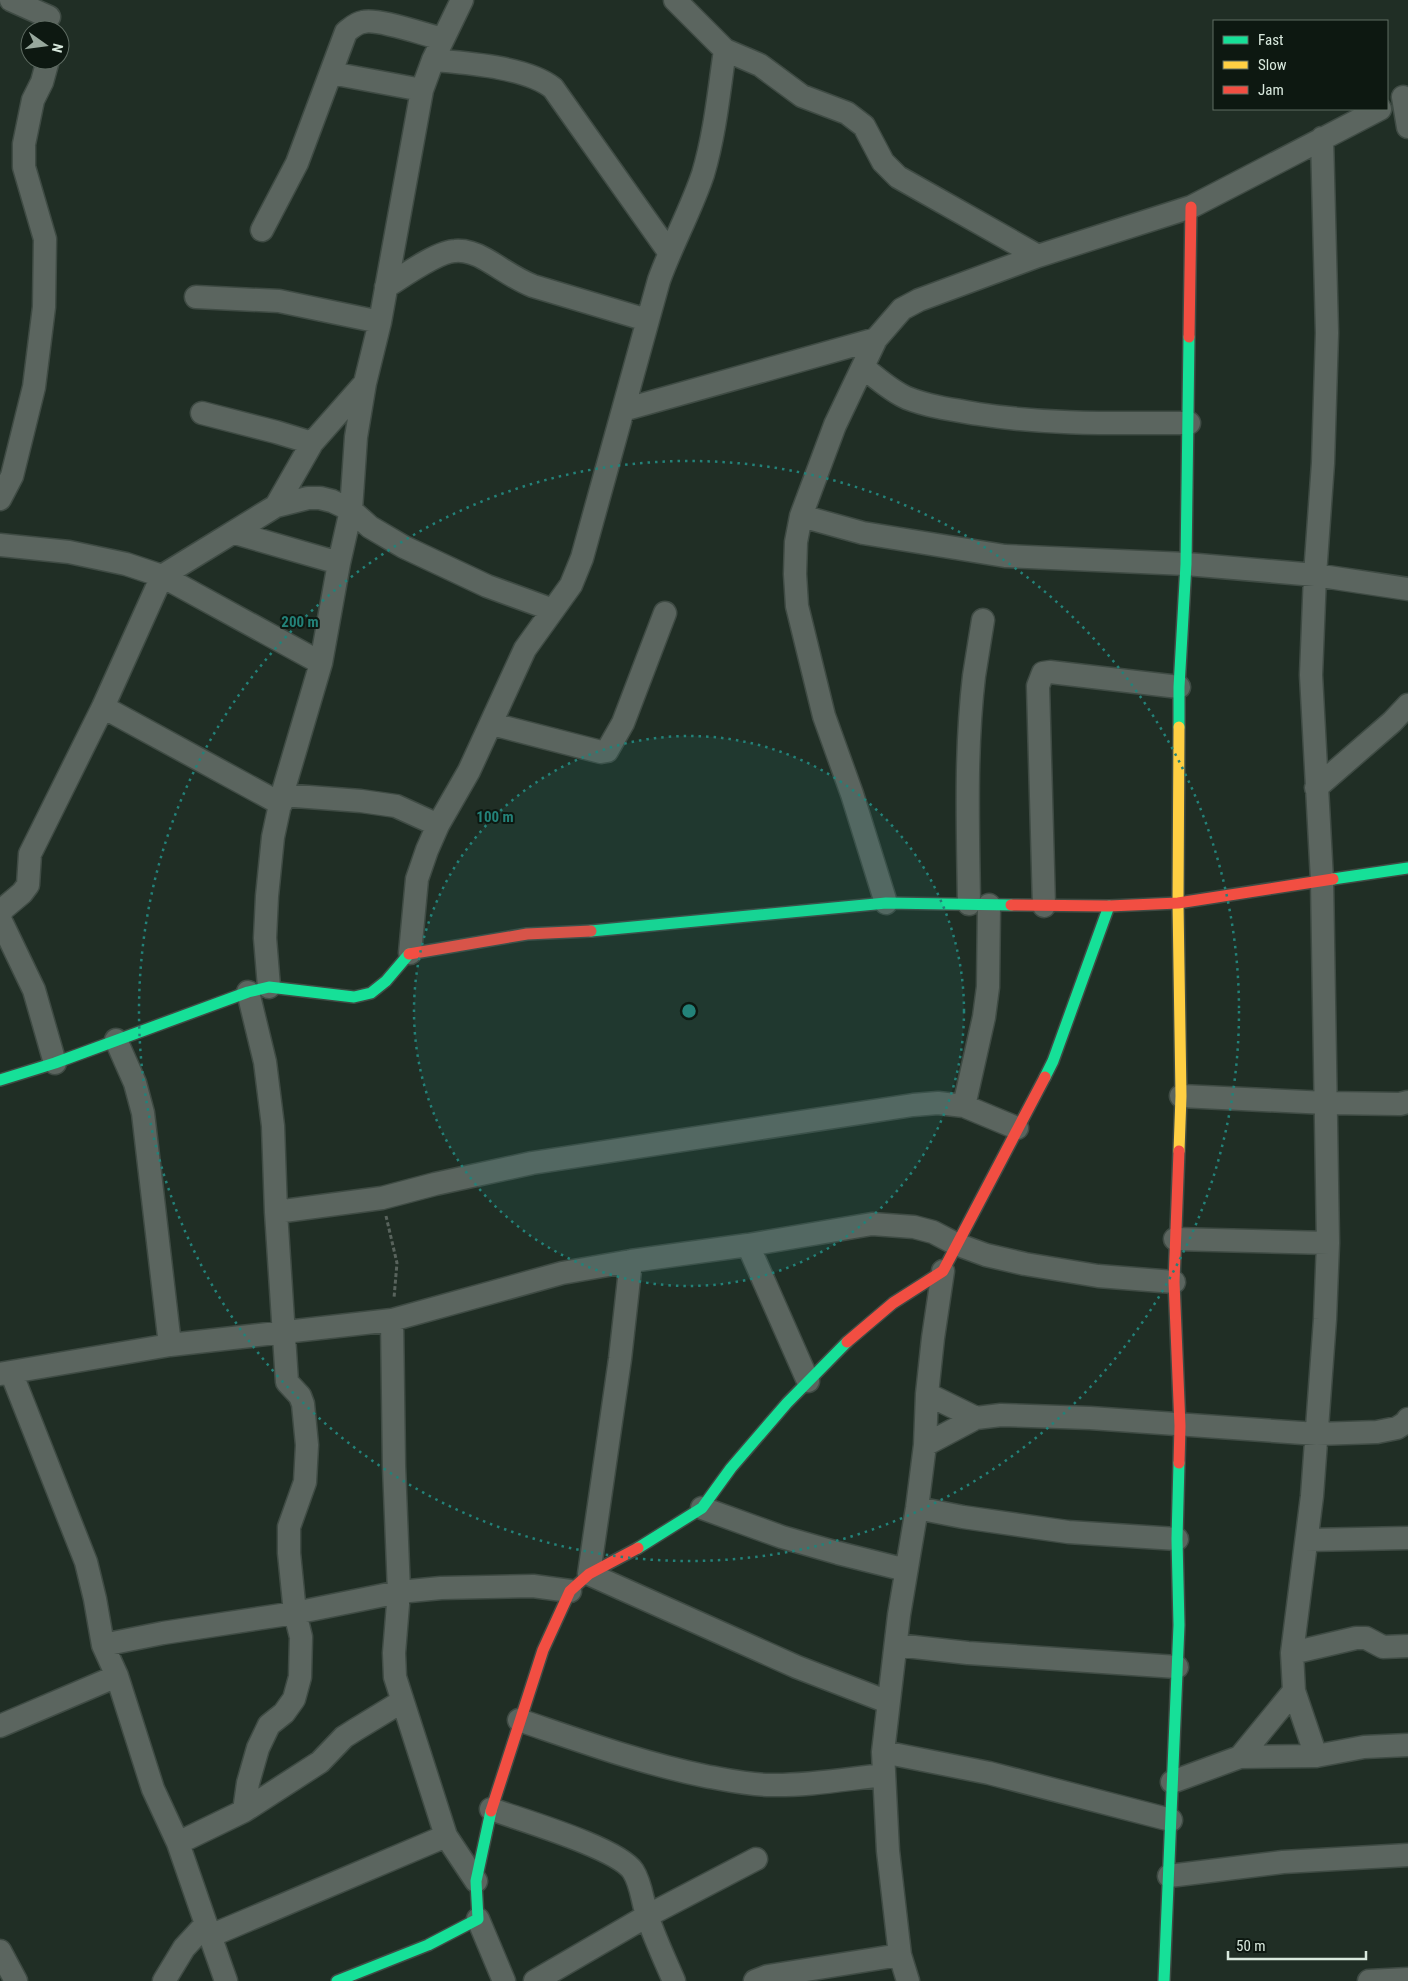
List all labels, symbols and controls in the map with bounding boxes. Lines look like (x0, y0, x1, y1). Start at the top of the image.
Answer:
north arrow (20, 20, 70, 70)
legend (1213, 20, 1388, 110)
text: Fast (1258, 31, 1283, 49)
text: N (49, 42, 66, 54)
text: Slow (1258, 56, 1287, 74)
text: Jam (1258, 81, 1284, 99)
text: 200 m (281, 613, 319, 631)
text: 100 m (476, 808, 514, 826)
centre of rings (680, 1002, 698, 1020)
scale bar (1228, 1928, 1366, 1960)
text: 50 m (1236, 1937, 1266, 1955)

